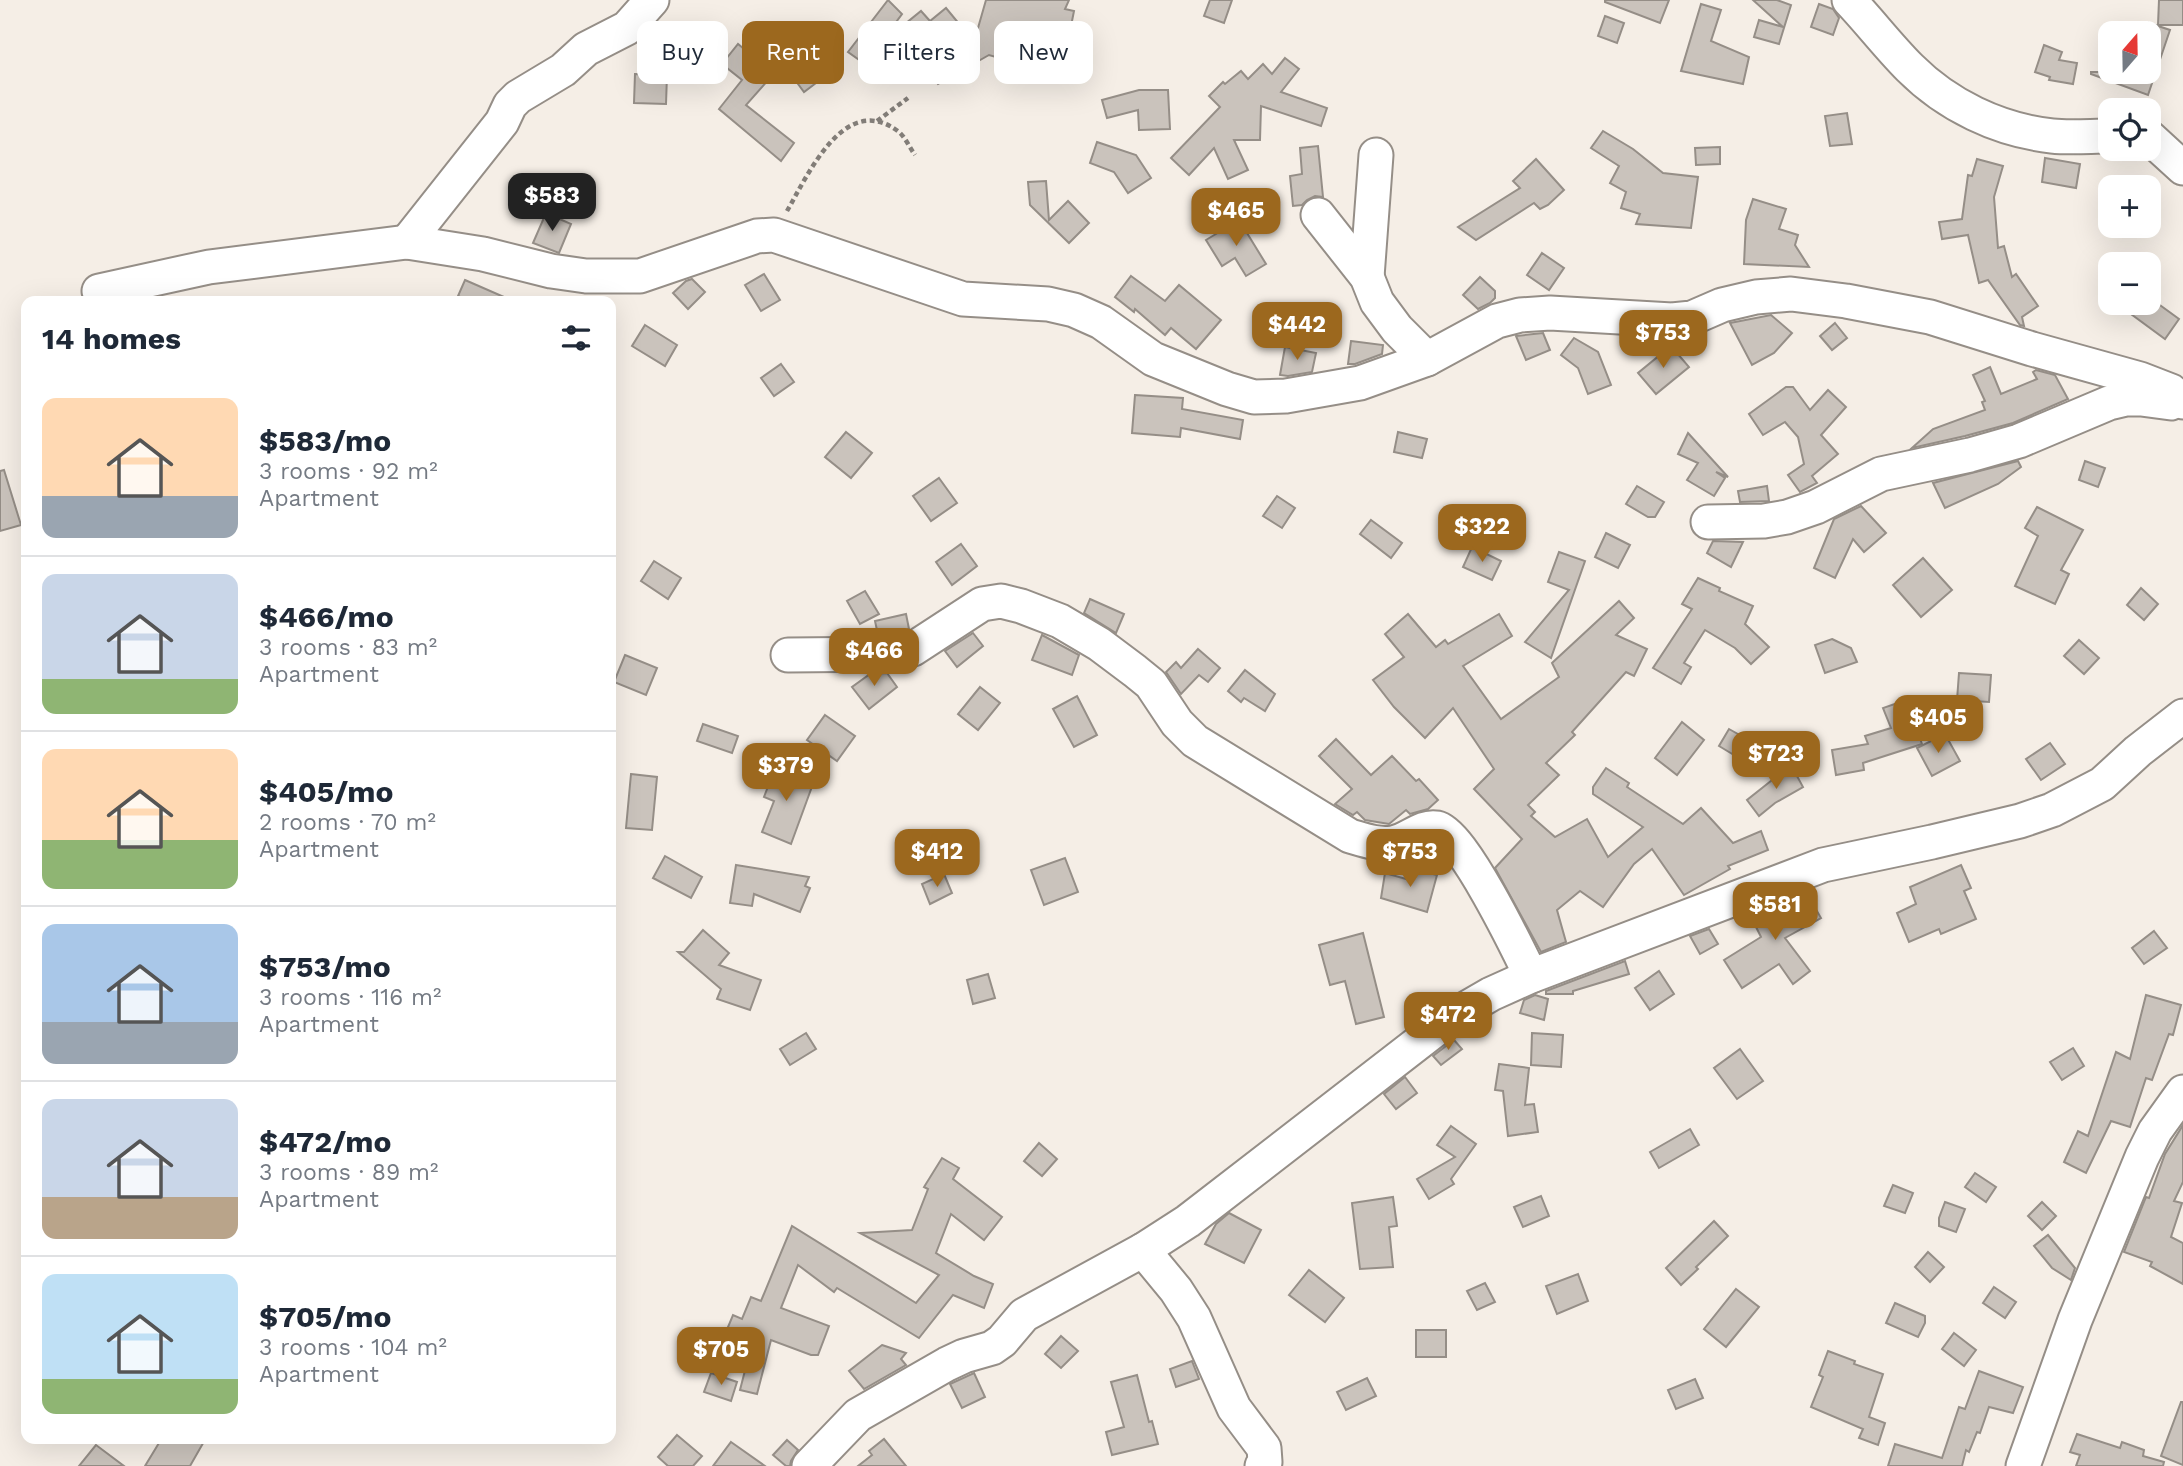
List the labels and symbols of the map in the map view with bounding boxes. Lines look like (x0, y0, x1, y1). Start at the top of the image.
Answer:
north arrow (2098, 21, 2161, 84)
pin: $583 (511, 174, 593, 233)
pin: $465 (1195, 188, 1277, 248)
pin: $442 (1256, 302, 1338, 362)
pin: $753 (1622, 310, 1704, 370)
pin: $322 (1441, 504, 1523, 564)
pin: $466 (833, 628, 915, 688)
pin: $405 (1897, 696, 1979, 755)
pin: $723 (1735, 732, 1817, 791)
pin: $379 (745, 744, 827, 803)
pin: $412 (896, 830, 978, 889)
pin: $753 (1369, 830, 1451, 889)
pin: $581 (1734, 883, 1816, 942)
pin: $472 (1407, 992, 1489, 1052)
pin: $705 (680, 1328, 762, 1387)

